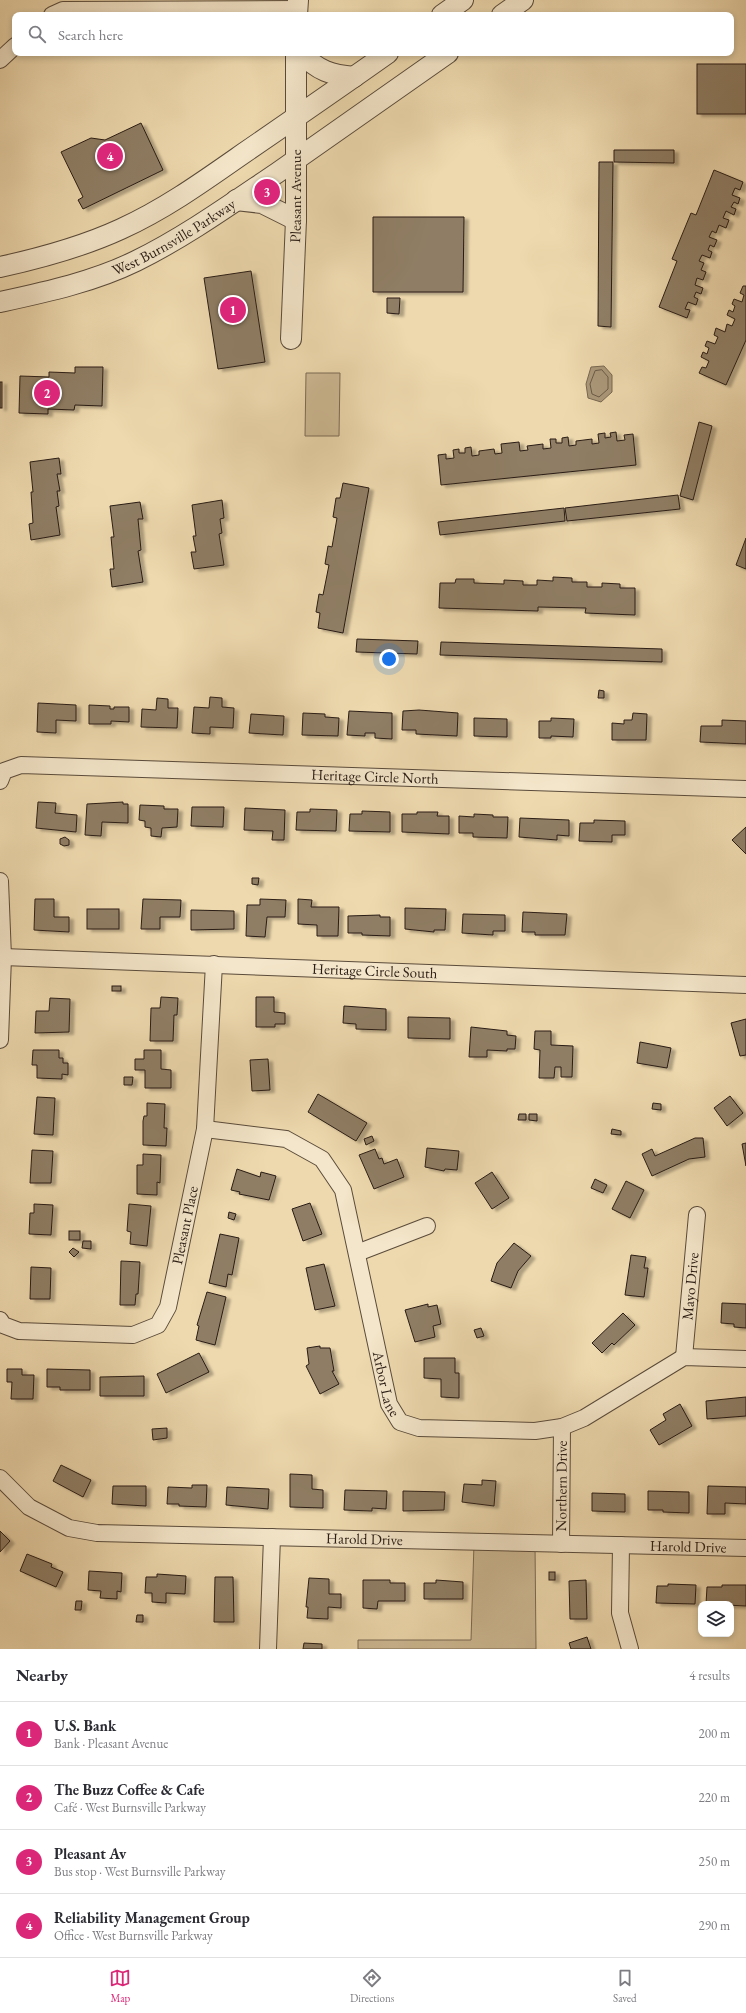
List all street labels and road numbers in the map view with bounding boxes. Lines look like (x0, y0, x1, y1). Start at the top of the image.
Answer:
street label: Pleasant Avenue (285, 149, 305, 243)
street label: West Burnsville Parkway (109, 194, 239, 280)
street label: Heritage Circle North (311, 765, 439, 788)
street label: Heritage Circle South (312, 959, 438, 982)
street label: Pleasant Place (167, 1184, 202, 1266)
street label: Mayo Drive (677, 1251, 703, 1321)
street label: Arbor Lane (369, 1348, 405, 1420)
street label: Northern Drive (551, 1440, 571, 1531)
street label: Harold Drive (326, 1528, 403, 1549)
street label: Harold Drive (650, 1536, 727, 1557)

